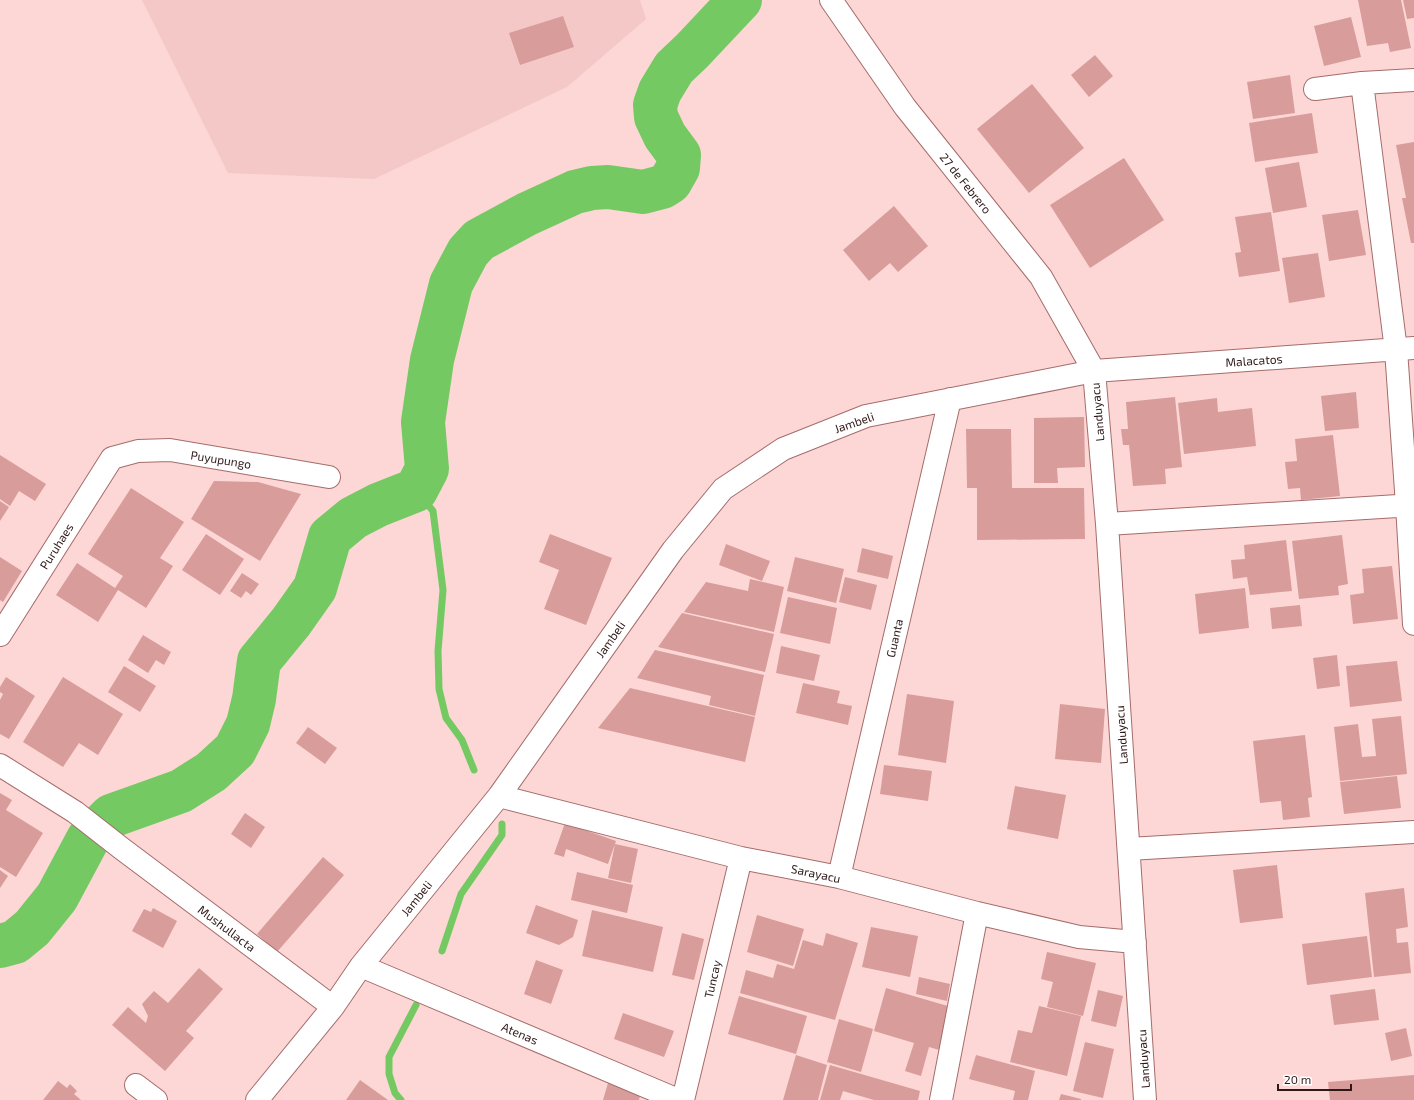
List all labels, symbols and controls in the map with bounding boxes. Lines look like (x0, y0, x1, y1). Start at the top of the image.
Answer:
street label: 27 de Febrero (937, 150, 995, 216)
street label: Malacatos (1225, 351, 1283, 369)
street label: Landuyacu (1087, 382, 1107, 442)
street label: Jambeli (832, 409, 876, 435)
street label: Puyupungo (190, 447, 253, 471)
street label: Puruhaes (36, 520, 76, 572)
street label: Guanta (883, 617, 905, 659)
street label: Jambeli (593, 618, 628, 660)
street label: Landuyacu (1112, 705, 1130, 765)
street label: Sarayacu (790, 861, 842, 885)
street label: Jambeli (398, 878, 434, 918)
street label: Mushullacta (196, 902, 258, 954)
street label: Tuncay (701, 958, 723, 999)
street label: Atenas (500, 1019, 540, 1047)
street label: Landuyacu (1134, 1029, 1152, 1089)
scale bar (1278, 1066, 1351, 1092)
text: 20 m (1284, 1072, 1311, 1086)

